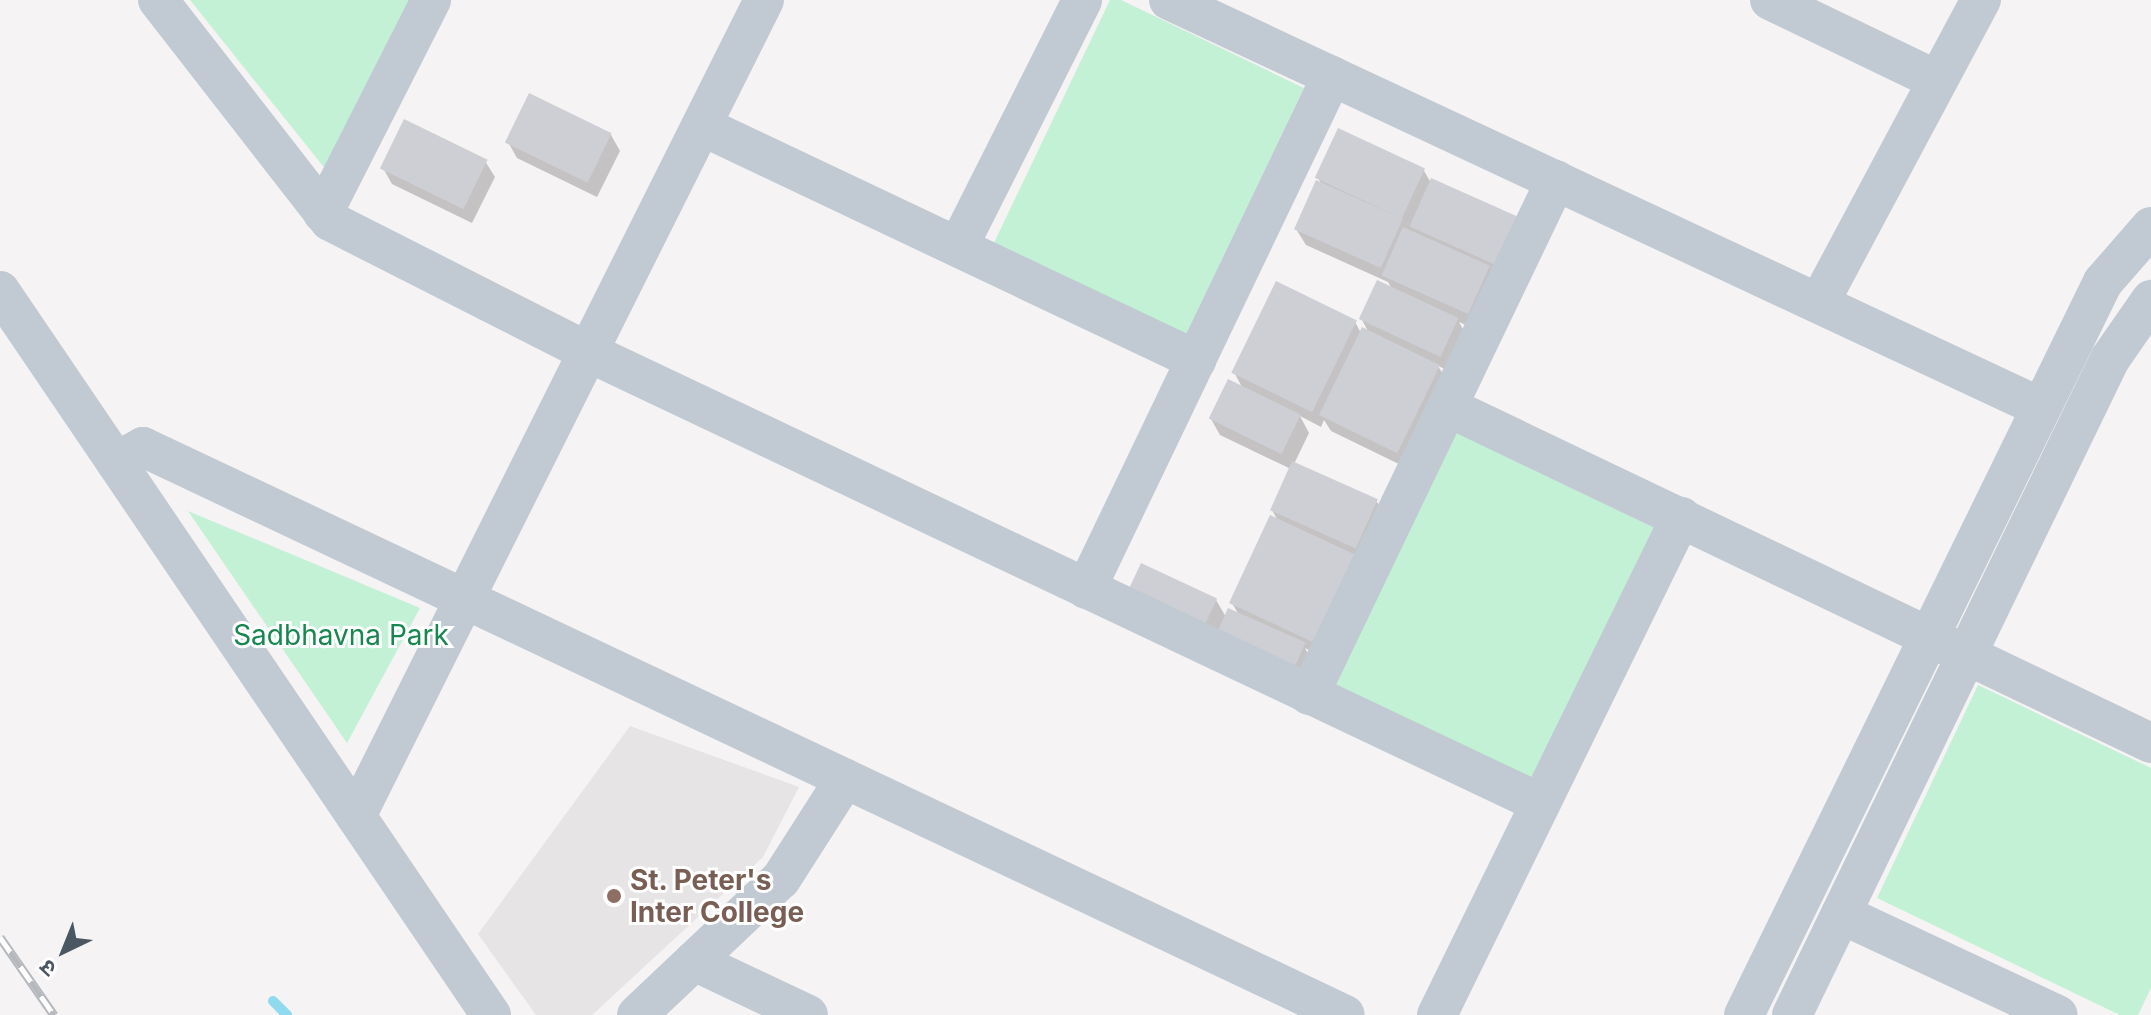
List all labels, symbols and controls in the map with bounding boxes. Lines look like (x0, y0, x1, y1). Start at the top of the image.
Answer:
park label: Sadbhavna Park (233, 618, 449, 652)
place label: St. Peter's Inter College (630, 863, 804, 929)
marker: St. Peter's Inter College (605, 887, 623, 905)
north arrow (24, 911, 104, 991)
text: उ (34, 955, 61, 982)

